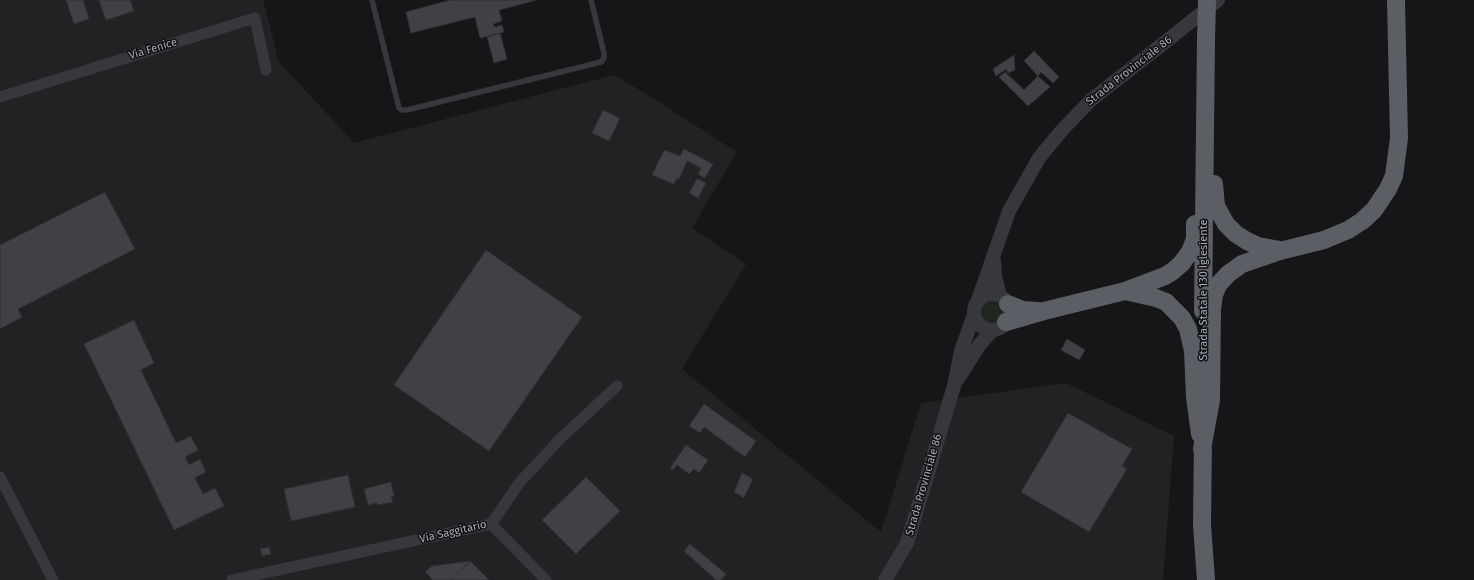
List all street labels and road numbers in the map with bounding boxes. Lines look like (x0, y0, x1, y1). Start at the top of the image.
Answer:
street label: Strada Provinciale 86 (1084, 33, 1174, 109)
street label: Via Fenice (127, 35, 179, 63)
street label: Strada Statale 130 Iglesiente (1197, 220, 1211, 360)
street label: Strada Provinciale 86 (903, 433, 945, 537)
street label: Via Saggitario (418, 518, 488, 546)

